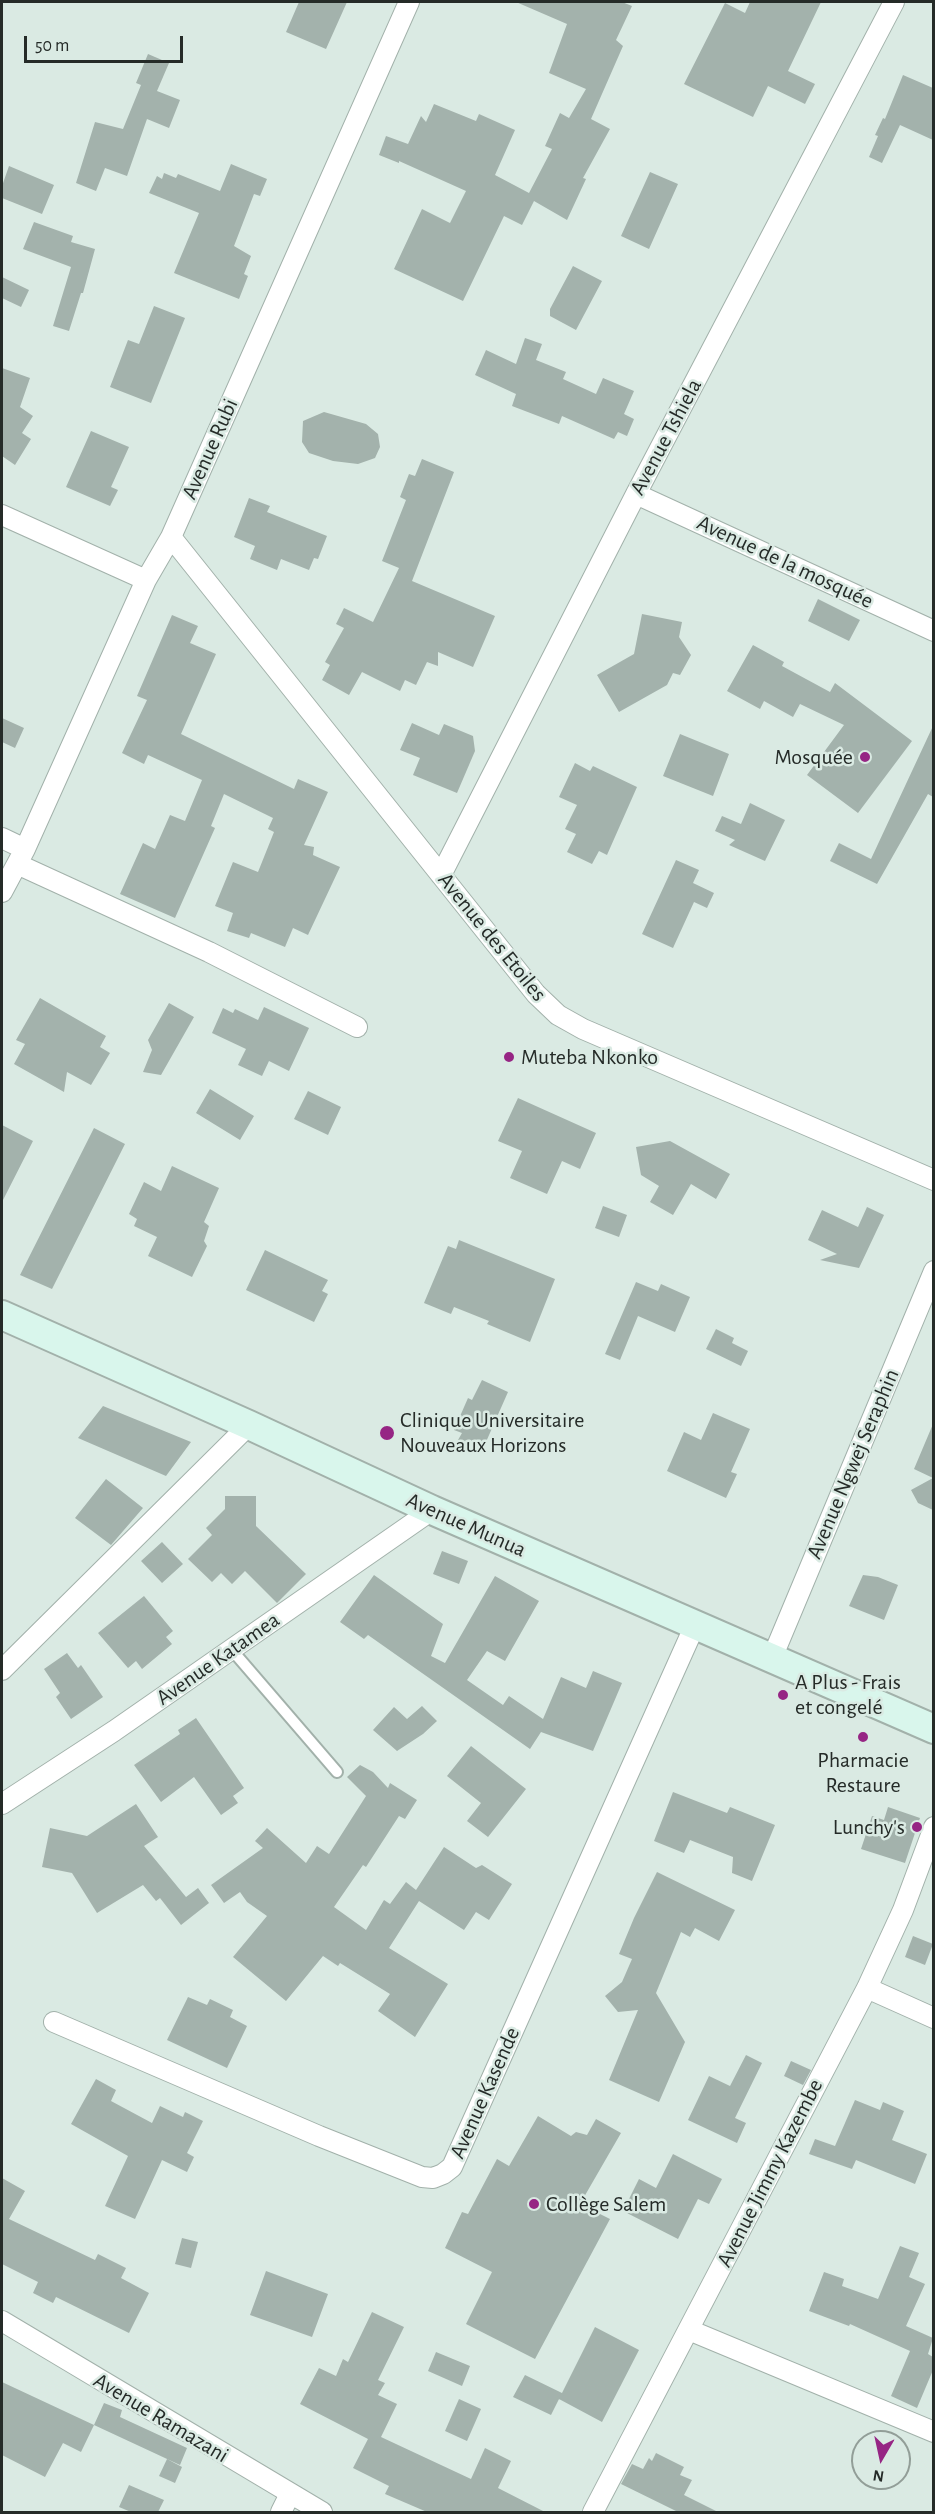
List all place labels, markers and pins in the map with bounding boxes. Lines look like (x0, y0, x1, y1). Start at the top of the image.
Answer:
place label: Mosquée (774, 744, 853, 770)
marker: Mosquée (858, 750, 872, 764)
place label: Muteba Nkonko (521, 1044, 658, 1070)
marker: Muteba Nkonko (502, 1050, 516, 1064)
place label: Clinique Universitaire Nouveaux Horizons (400, 1407, 584, 1458)
marker: Clinique Universitaire Nouveaux Horizons (378, 1424, 396, 1442)
place label: A Plus - Frais et congelé (795, 1669, 901, 1720)
marker: A Plus - Frais et congelé (776, 1688, 790, 1702)
marker: Pharmacie Restaure (856, 1730, 870, 1744)
place label: Pharmacie Restaure (817, 1747, 909, 1798)
place label: Lunchy's (833, 1814, 905, 1840)
marker: Lunchy's (910, 1820, 924, 1834)
place label: Collège Salem (546, 2191, 666, 2217)
marker: Collège Salem (527, 2197, 541, 2211)

